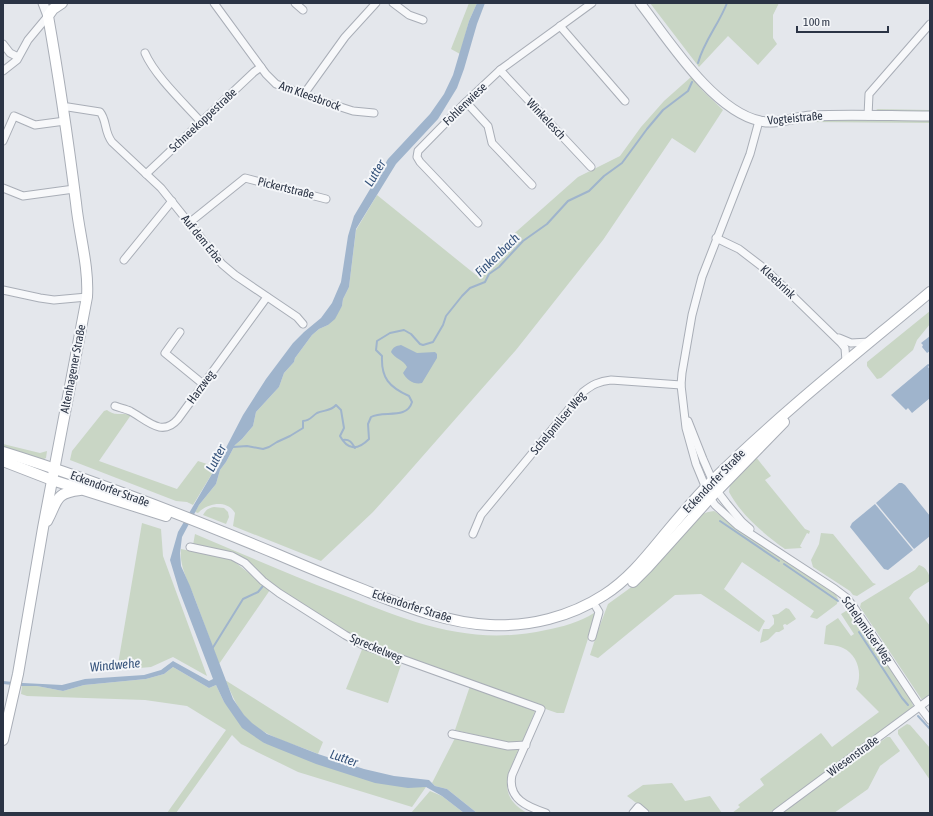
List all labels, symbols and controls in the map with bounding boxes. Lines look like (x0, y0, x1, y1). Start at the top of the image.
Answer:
scale bar (797, 8, 888, 34)
text: 100 m (803, 15, 830, 29)
street label: Am Kleesbrock (277, 78, 343, 114)
street label: Fohlenwiese (440, 80, 490, 128)
street label: Schneekoppestraße (166, 85, 240, 155)
street label: Winkelesch (524, 96, 568, 142)
street label: Vogteistraße (767, 109, 823, 127)
water label: Lutter (361, 156, 389, 189)
street label: Pickertstraße (256, 174, 316, 202)
street label: Auf dem Erbe (178, 212, 226, 266)
water label: Finkenbach (472, 230, 523, 280)
street label: Kleebrink (758, 262, 799, 302)
street label: Altenhagener Straße (58, 323, 88, 415)
street label: Harzweg (184, 367, 218, 407)
street label: Schelpmilser Weg (528, 388, 589, 457)
water label: Lutter (203, 441, 230, 474)
street label: Eckendorfer Straße (680, 446, 748, 516)
street label: Eckendorfer Straße (69, 468, 151, 510)
street label: Eckendorfer Straße (370, 587, 454, 625)
street label: Schelpmilser Weg (839, 594, 896, 667)
street label: Spreckelweg (348, 631, 405, 666)
water label: Windwehe (89, 655, 141, 675)
street label: Wiesenstraße (825, 733, 881, 779)
water label: Lutter (328, 746, 361, 770)

